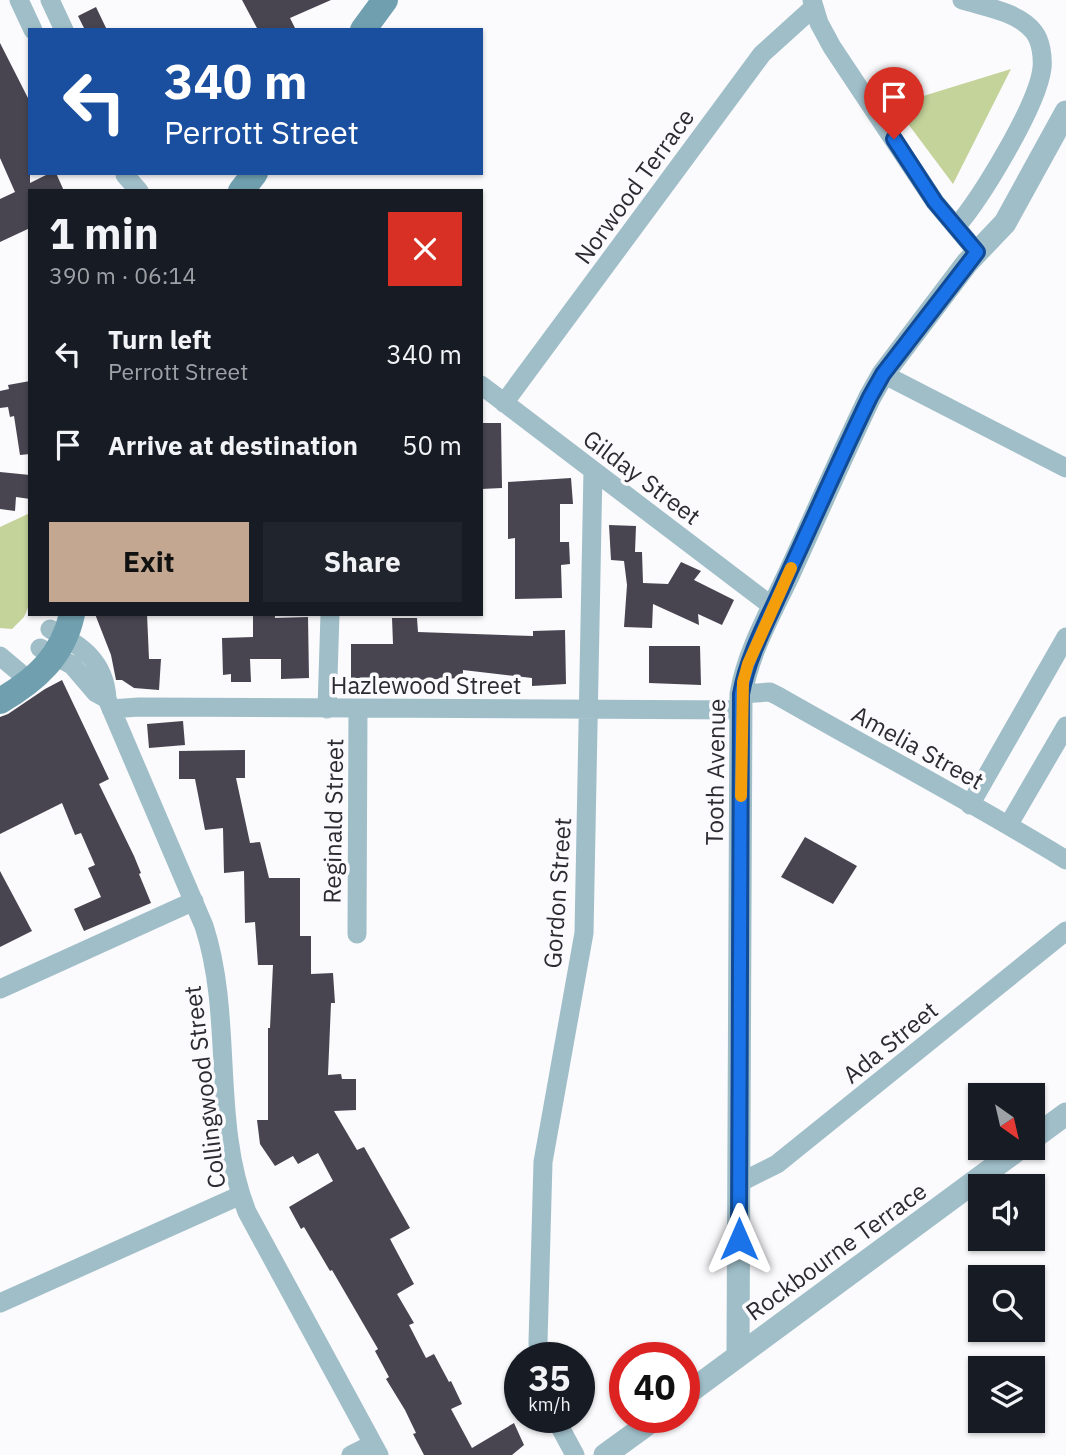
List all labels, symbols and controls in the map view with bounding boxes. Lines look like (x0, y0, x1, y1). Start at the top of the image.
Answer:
text: 340 m (164, 49, 308, 112)
icon: left (49, 56, 140, 147)
pin (864, 67, 924, 139)
icon: arrive (875, 78, 913, 116)
street label: Norwood Terrace (567, 102, 701, 270)
text: Perrott Street (164, 111, 359, 153)
text: 1 min (49, 206, 159, 261)
button: close (388, 212, 462, 286)
text: 390 m · 06:14 (49, 260, 196, 290)
text: Turn left (108, 322, 211, 356)
icon: left (49, 335, 87, 373)
text: 340 m (386, 337, 462, 371)
text: Perrott Street (108, 356, 248, 386)
street label: Gilday Street (577, 422, 707, 532)
icon: arrive (49, 426, 87, 464)
text: Arrive at destination (108, 428, 358, 462)
text: 50 m (402, 428, 462, 462)
button: Exit (49, 522, 249, 602)
button: Share (263, 522, 462, 602)
street label: Hazlewood Street (330, 669, 522, 701)
street label: Tooth Avenue (698, 698, 732, 846)
street label: Amelia Street (846, 698, 990, 796)
street label: Reginald Street (316, 738, 350, 904)
street label: Gordon Street (536, 816, 578, 970)
street label: Collingwood Street (176, 984, 232, 1190)
street label: Ada Street (836, 994, 944, 1090)
north arrow (968, 1083, 1045, 1160)
map controls (968, 1083, 1045, 1433)
button: sound (968, 1174, 1045, 1251)
street label: Rockbourne Terrace (739, 1175, 933, 1327)
position arrow (702, 1202, 776, 1276)
button: search (968, 1265, 1045, 1342)
speed limit sign: 40 (609, 1342, 700, 1433)
text: 35 (528, 1355, 571, 1401)
button: layers (968, 1356, 1045, 1433)
text: km/h (528, 1393, 571, 1416)

